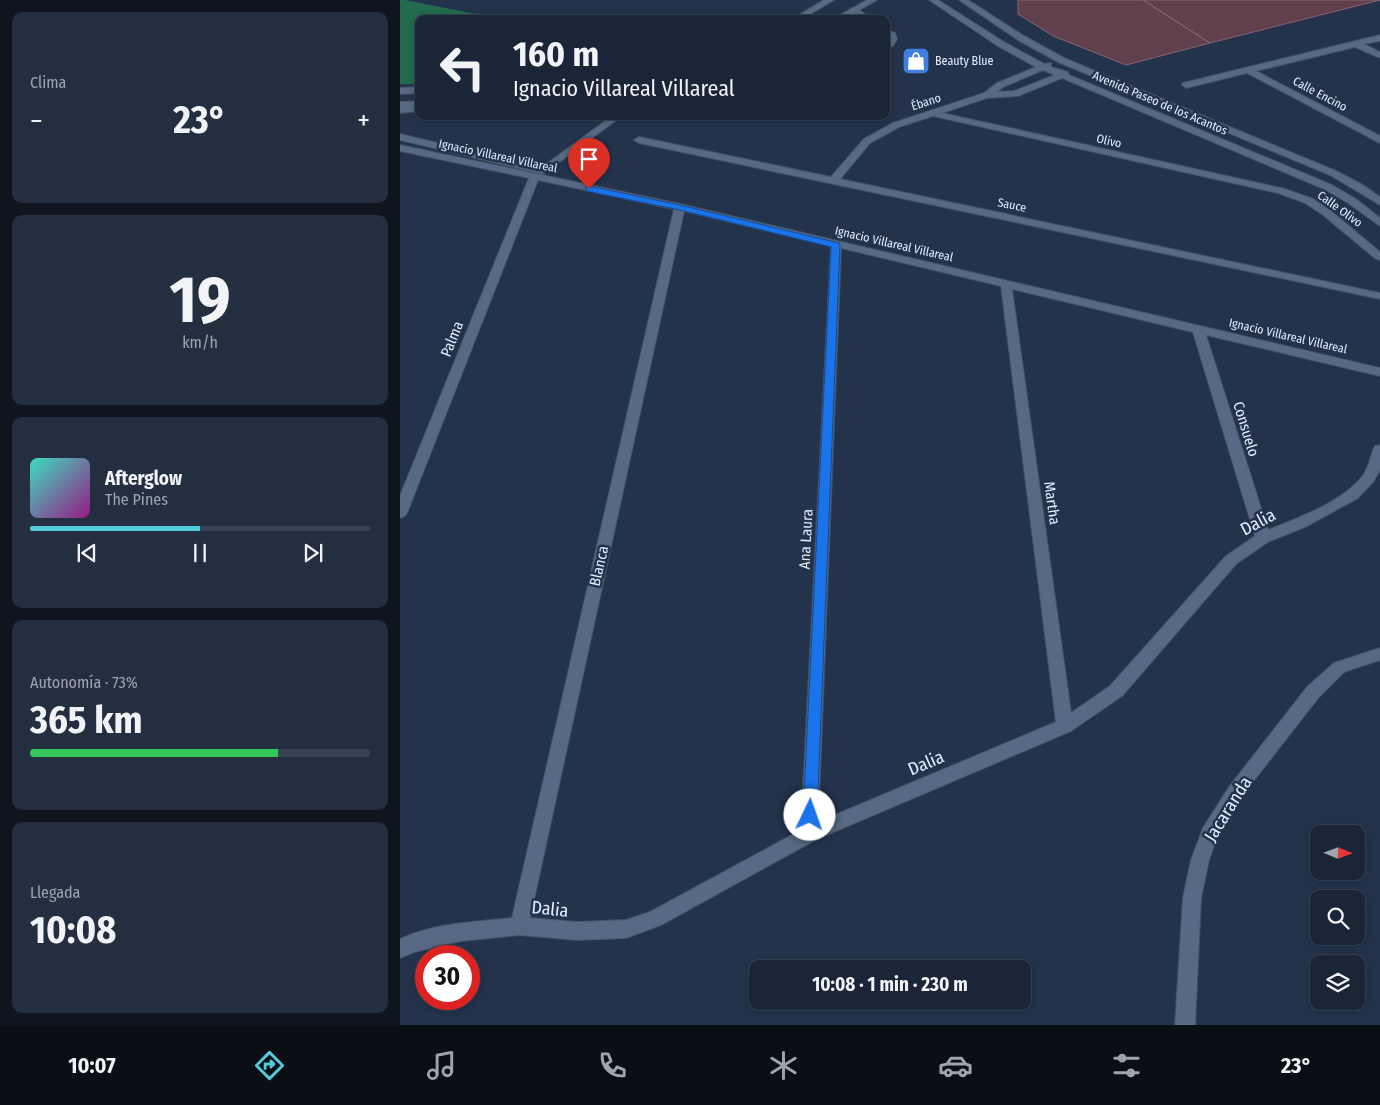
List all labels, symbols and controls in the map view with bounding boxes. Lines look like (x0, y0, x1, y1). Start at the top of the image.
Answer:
text: 160 m (513, 33, 599, 75)
icon: left (430, 35, 495, 100)
shop icon: Beauty Blue (901, 46, 931, 76)
place label: Beauty Blue (935, 54, 994, 68)
street label: Avenida Paseo de los Acantos (1091, 68, 1229, 138)
text: Clima (30, 73, 66, 92)
street label: Calle Encino (1290, 74, 1350, 114)
text: Ignacio Villareal Villareal (513, 75, 735, 102)
street label: Ébano (909, 90, 943, 113)
text: 23° (173, 97, 227, 143)
text: − (30, 104, 43, 137)
text: + (357, 104, 370, 137)
street label: Olivo (1095, 131, 1123, 151)
street label: Ignacio Villareal Villareal (437, 137, 559, 175)
pin (568, 138, 610, 189)
icon: arrive (575, 145, 603, 173)
street label: Calle Olivo (1315, 188, 1365, 230)
street label: Sauce (996, 195, 1028, 215)
street label: Ignacio Villareal Villareal (834, 224, 954, 264)
text: 19 (169, 261, 231, 339)
street label: Ignacio Villareal Villareal (1228, 316, 1348, 356)
street label: Palma (437, 318, 467, 360)
text: km/h (182, 333, 218, 352)
street label: Consuelo (1229, 399, 1263, 459)
text: Afterglow (105, 467, 182, 490)
street label: Martha (1040, 480, 1064, 526)
text: The Pines (105, 490, 168, 509)
street label: Dalia (1236, 504, 1280, 540)
street label: Ana Laura (795, 508, 817, 570)
icon: previous (73, 539, 101, 567)
icon: pause (186, 539, 214, 567)
icon: next (299, 539, 327, 567)
street label: Blanca (586, 544, 612, 588)
text: Autonomía · 73% (30, 673, 138, 692)
text: 365 km (30, 697, 143, 743)
street label: Dalia (905, 746, 948, 780)
street label: Jacaranda (1199, 772, 1257, 846)
position arrow (783, 788, 835, 840)
north arrow (1310, 825, 1365, 880)
map controls (1310, 825, 1365, 1010)
text: Llegada (30, 883, 80, 902)
button: search (1310, 890, 1365, 945)
street label: Dalia (530, 896, 570, 922)
text: 10:08 (30, 907, 116, 953)
speed limit sign: 30 (415, 945, 480, 1010)
button: layers (1310, 955, 1365, 1010)
text: 10:08 · 1 min · 230 m (812, 973, 968, 996)
icon: directions (252, 1048, 287, 1083)
icon: music (424, 1048, 459, 1083)
icon: phone (595, 1048, 630, 1083)
icon: climate (766, 1048, 801, 1083)
icon: car (938, 1048, 973, 1083)
icon: filters (1109, 1048, 1144, 1083)
text: 10:07 (68, 1052, 116, 1079)
text: 23° (1281, 1052, 1312, 1079)

